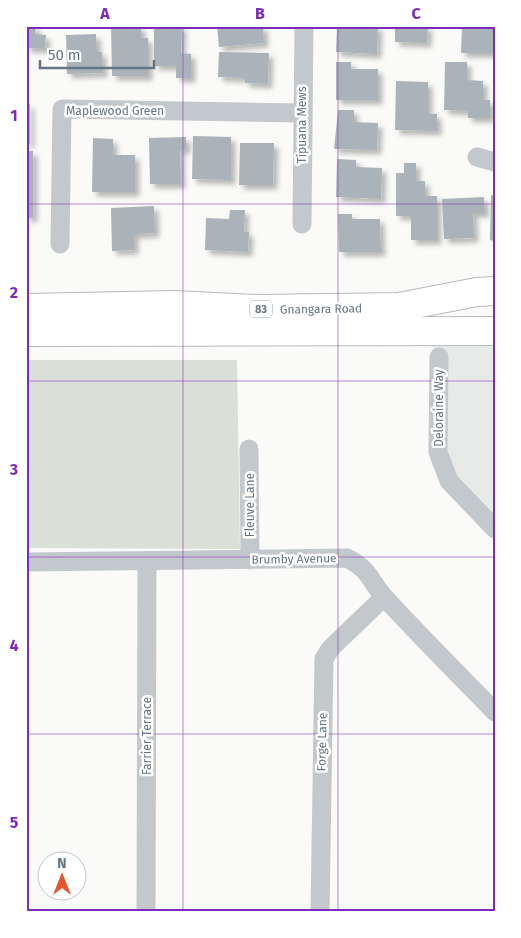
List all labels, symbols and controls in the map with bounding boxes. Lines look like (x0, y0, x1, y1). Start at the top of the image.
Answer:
text: A (99, 4, 110, 23)
text: B (255, 4, 265, 23)
text: C (411, 4, 421, 23)
scale bar (40, 38, 154, 70)
text: 50 m (48, 46, 81, 64)
street label: Tipuana Mews (295, 86, 309, 164)
street label: Maplewood Green (66, 104, 164, 118)
text: 1 (10, 106, 18, 125)
text: 2 (10, 283, 18, 302)
road number: 83 (250, 300, 272, 318)
street label: Gnangara Road (280, 301, 362, 317)
street label: Deloraine Way (432, 369, 446, 447)
text: 3 (9, 460, 18, 479)
street label: Fleuve Lane (243, 473, 257, 537)
street label: Brumby Avenue (251, 551, 337, 567)
text: 4 (9, 636, 19, 655)
street label: Farrier Terrace (140, 697, 154, 775)
street label: Forge Lane (314, 713, 330, 771)
text: 5 (10, 813, 19, 832)
north arrow (38, 850, 88, 900)
text: N (57, 855, 67, 872)

